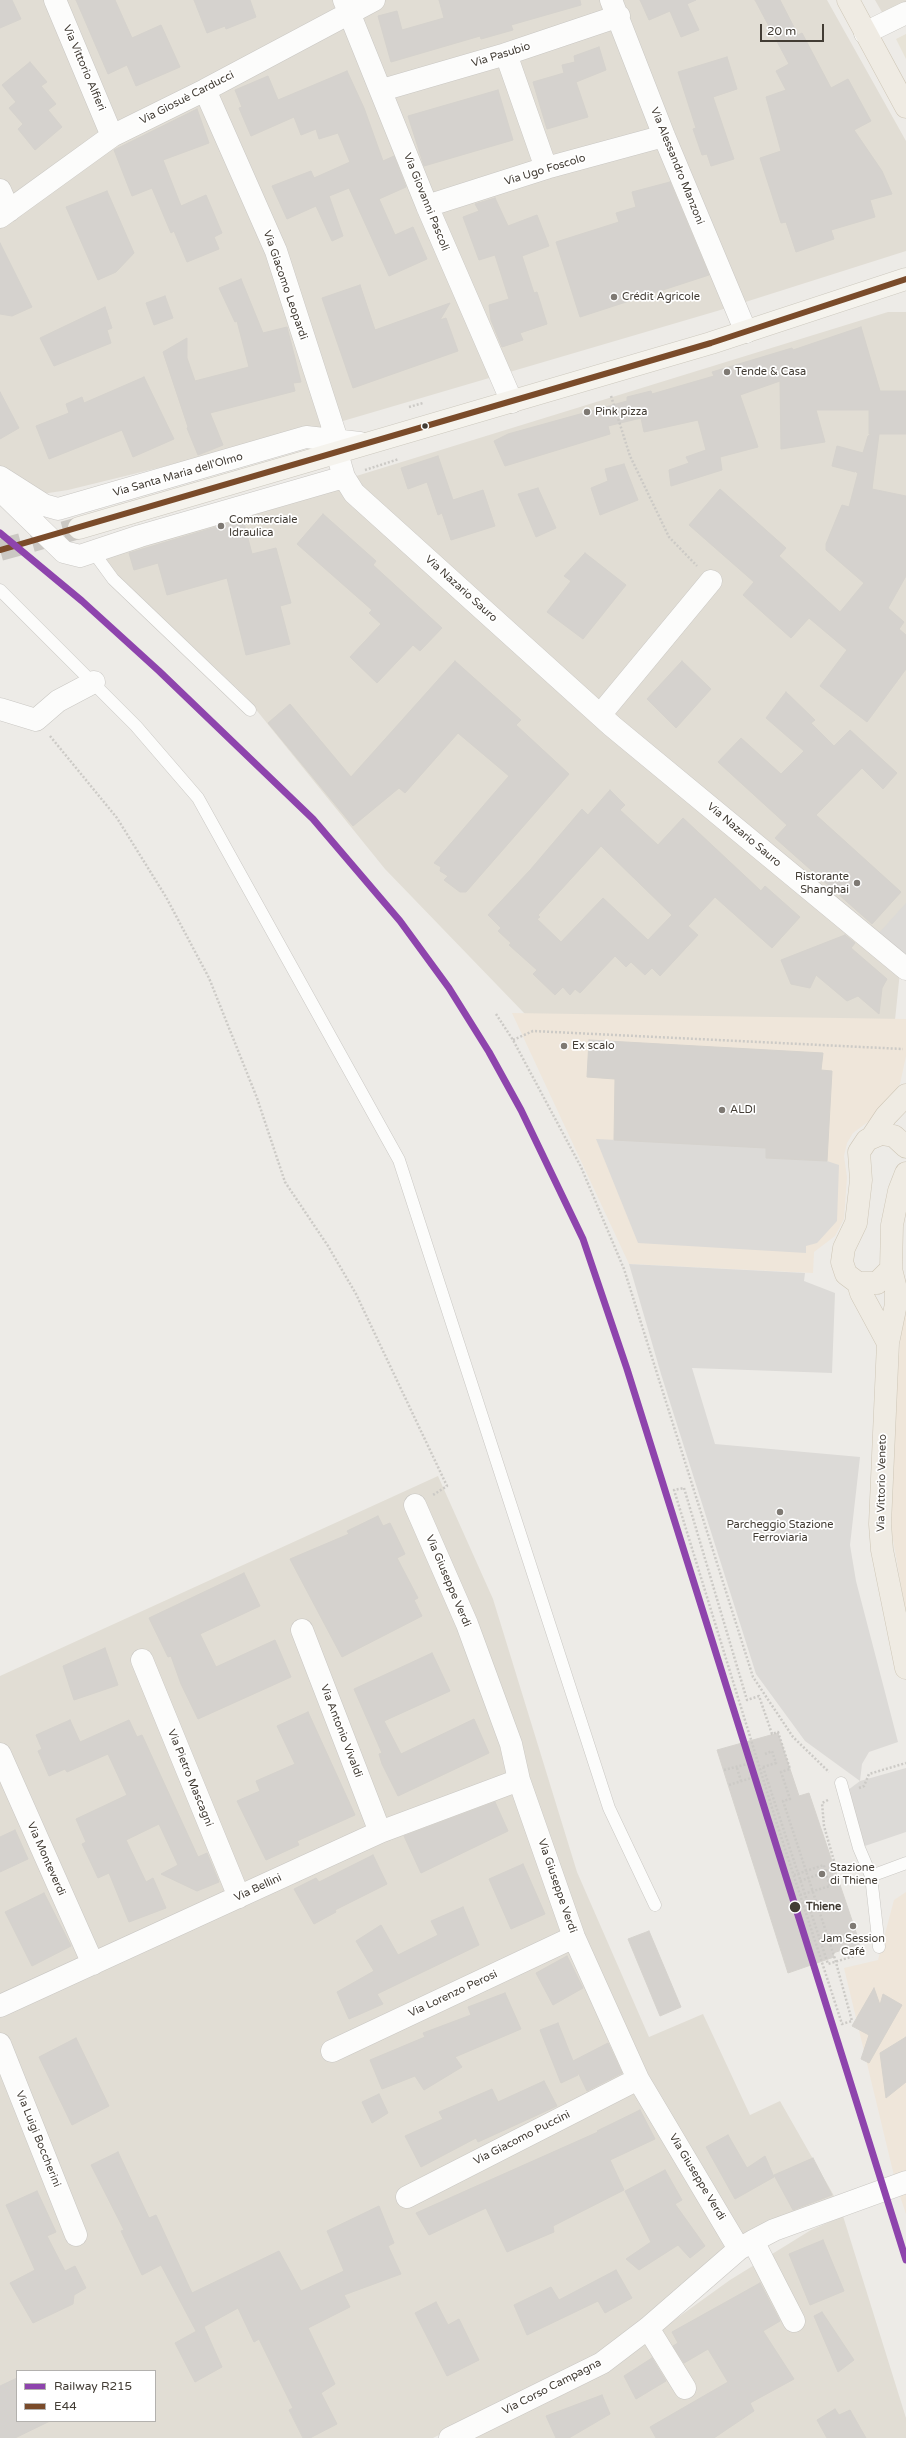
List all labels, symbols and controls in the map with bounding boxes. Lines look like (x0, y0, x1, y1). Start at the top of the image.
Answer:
scale bar (762, 16, 826, 42)
street label: Via Vittorio Alfieri (60, 23, 108, 113)
text: 20 m (767, 24, 796, 38)
street label: Via Pasubio (470, 40, 532, 70)
street label: Via Giosuè Carducci (138, 68, 236, 128)
street label: Via Alessandro Manzoni (647, 105, 707, 227)
street label: Via Giovanni Pascoli (400, 151, 452, 253)
street label: Via Ugo Foscolo (503, 151, 587, 189)
street label: Via Giacomo Leopardi (260, 229, 310, 341)
place label: Crédit Agricole (622, 290, 700, 304)
marker: Crédit Agricole (609, 292, 619, 302)
place label: Tende & Casa (735, 365, 806, 379)
marker: Tende & Casa (722, 367, 732, 377)
place label: Pink pizza (595, 405, 647, 419)
marker: Pink pizza (582, 407, 592, 417)
unlabelled marker (420, 421, 430, 431)
street label: Via Santa Maria dell'Olmo (112, 450, 244, 500)
place label: Commerciale Idraulica (229, 513, 297, 539)
marker: Commerciale Idraulica (216, 521, 226, 531)
street label: Via Nazario Sauro (422, 553, 500, 625)
street label: Via Nazario Sauro (704, 800, 784, 870)
place label: Ristorante Shanghai (795, 870, 849, 896)
marker: Ristorante Shanghai (852, 878, 862, 888)
place label: Ex scalo (572, 1039, 615, 1053)
marker: Ex scalo (559, 1041, 569, 1051)
place label: ALDI (730, 1103, 756, 1117)
marker: ALDI (717, 1105, 727, 1115)
street label: Via Vittorio Veneto (875, 1434, 889, 1532)
marker: Parcheggio Stazione Ferroviaria (775, 1507, 785, 1517)
place label: Parcheggio Stazione Ferroviaria (726, 1518, 834, 1544)
street label: Via Giuseppe Verdi (423, 1533, 473, 1629)
street label: Via Antonio Vivaldi (317, 1683, 365, 1779)
street label: Via Pietro Mascagni (164, 1727, 216, 1829)
street label: Via Monteverdi (24, 1820, 68, 1898)
street label: Via Giuseppe Verdi (535, 1837, 579, 1935)
place label: Stazione di Thiene (830, 1861, 878, 1887)
marker: Stazione di Thiene (817, 1869, 827, 1879)
street label: Via Bellini (232, 1871, 284, 1905)
marker: Thiene (788, 1900, 802, 1914)
place label: Thiene (806, 1900, 841, 1914)
marker: Jam Session Café (848, 1921, 858, 1931)
place label: Jam Session Café (821, 1932, 885, 1958)
street label: Via Lorenzo Perosi (406, 1968, 500, 2020)
street label: Via Luigi Boccherini (13, 2089, 63, 2189)
street label: Via Giacomo Puccini (472, 2108, 572, 2168)
street label: Via Giuseppe Verdi (666, 2131, 728, 2223)
street label: Via Corso Campagna (500, 2356, 604, 2418)
legend (16, 2370, 156, 2422)
text: Railway R215 (54, 2379, 132, 2393)
text: E44 (54, 2399, 77, 2413)

